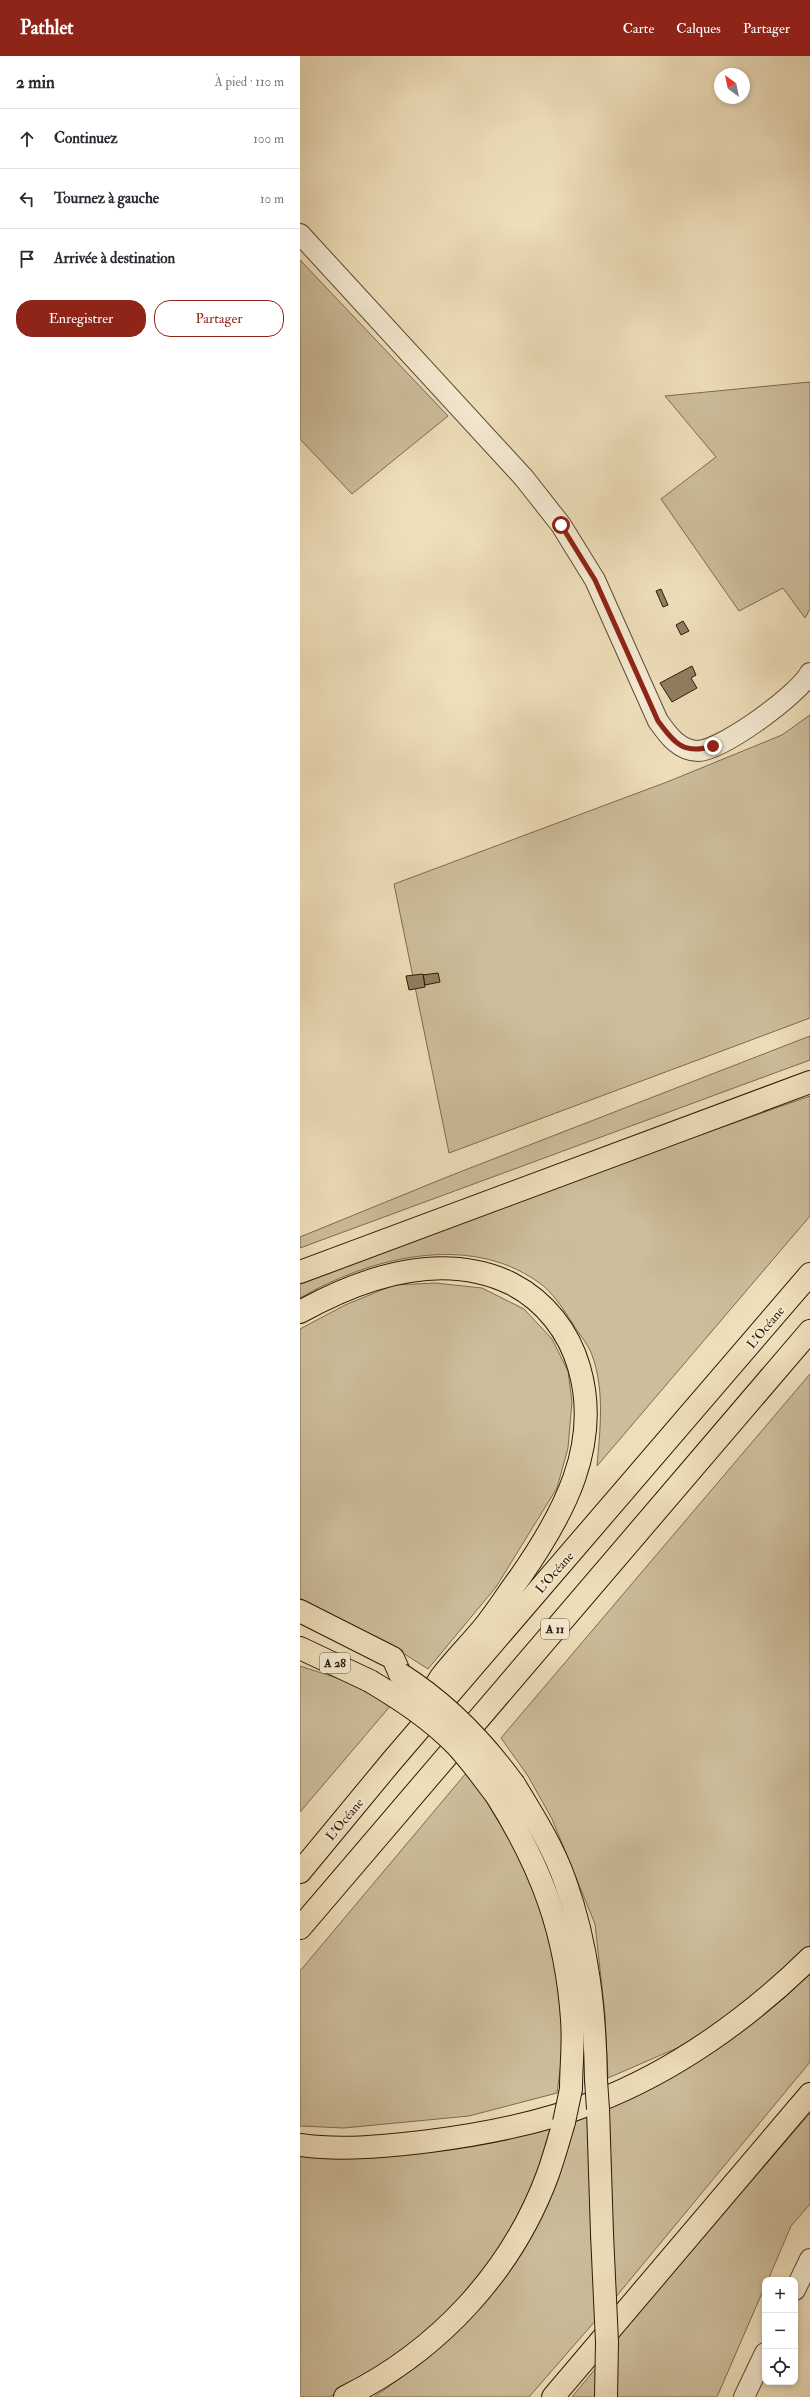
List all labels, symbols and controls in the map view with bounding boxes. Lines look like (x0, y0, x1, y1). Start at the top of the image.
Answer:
text: Pathlet (20, 16, 74, 40)
text: Carte (623, 20, 654, 37)
text: Calques (676, 20, 721, 37)
text: Partager (743, 20, 790, 37)
north arrow (714, 68, 750, 104)
text: 2 min (16, 72, 55, 93)
text: À pied · 110 m (215, 74, 284, 90)
icon: ahead (16, 128, 38, 150)
text: Continuez (54, 129, 118, 148)
text: 100 m (253, 131, 284, 147)
icon: left (16, 188, 38, 210)
text: Tournez à gauche (54, 189, 159, 208)
text: 10 m (260, 191, 284, 207)
icon: arrive (16, 248, 38, 270)
text: Arrivée à destination (54, 249, 175, 268)
button: Enregistrer (16, 300, 146, 337)
button: Partager (154, 300, 284, 337)
route start (552, 516, 570, 534)
route end (704, 737, 722, 755)
street label: L’Océane (743, 1303, 788, 1352)
street label: L’Océane (532, 1548, 578, 1597)
road number: A 11 (541, 1619, 569, 1639)
road number: A 28 (320, 1653, 350, 1673)
street label: L’Océane (322, 1795, 367, 1844)
map controls (762, 2277, 798, 2385)
button: + (762, 2277, 798, 2313)
button: − (762, 2313, 798, 2349)
button: locate (762, 2349, 798, 2385)

